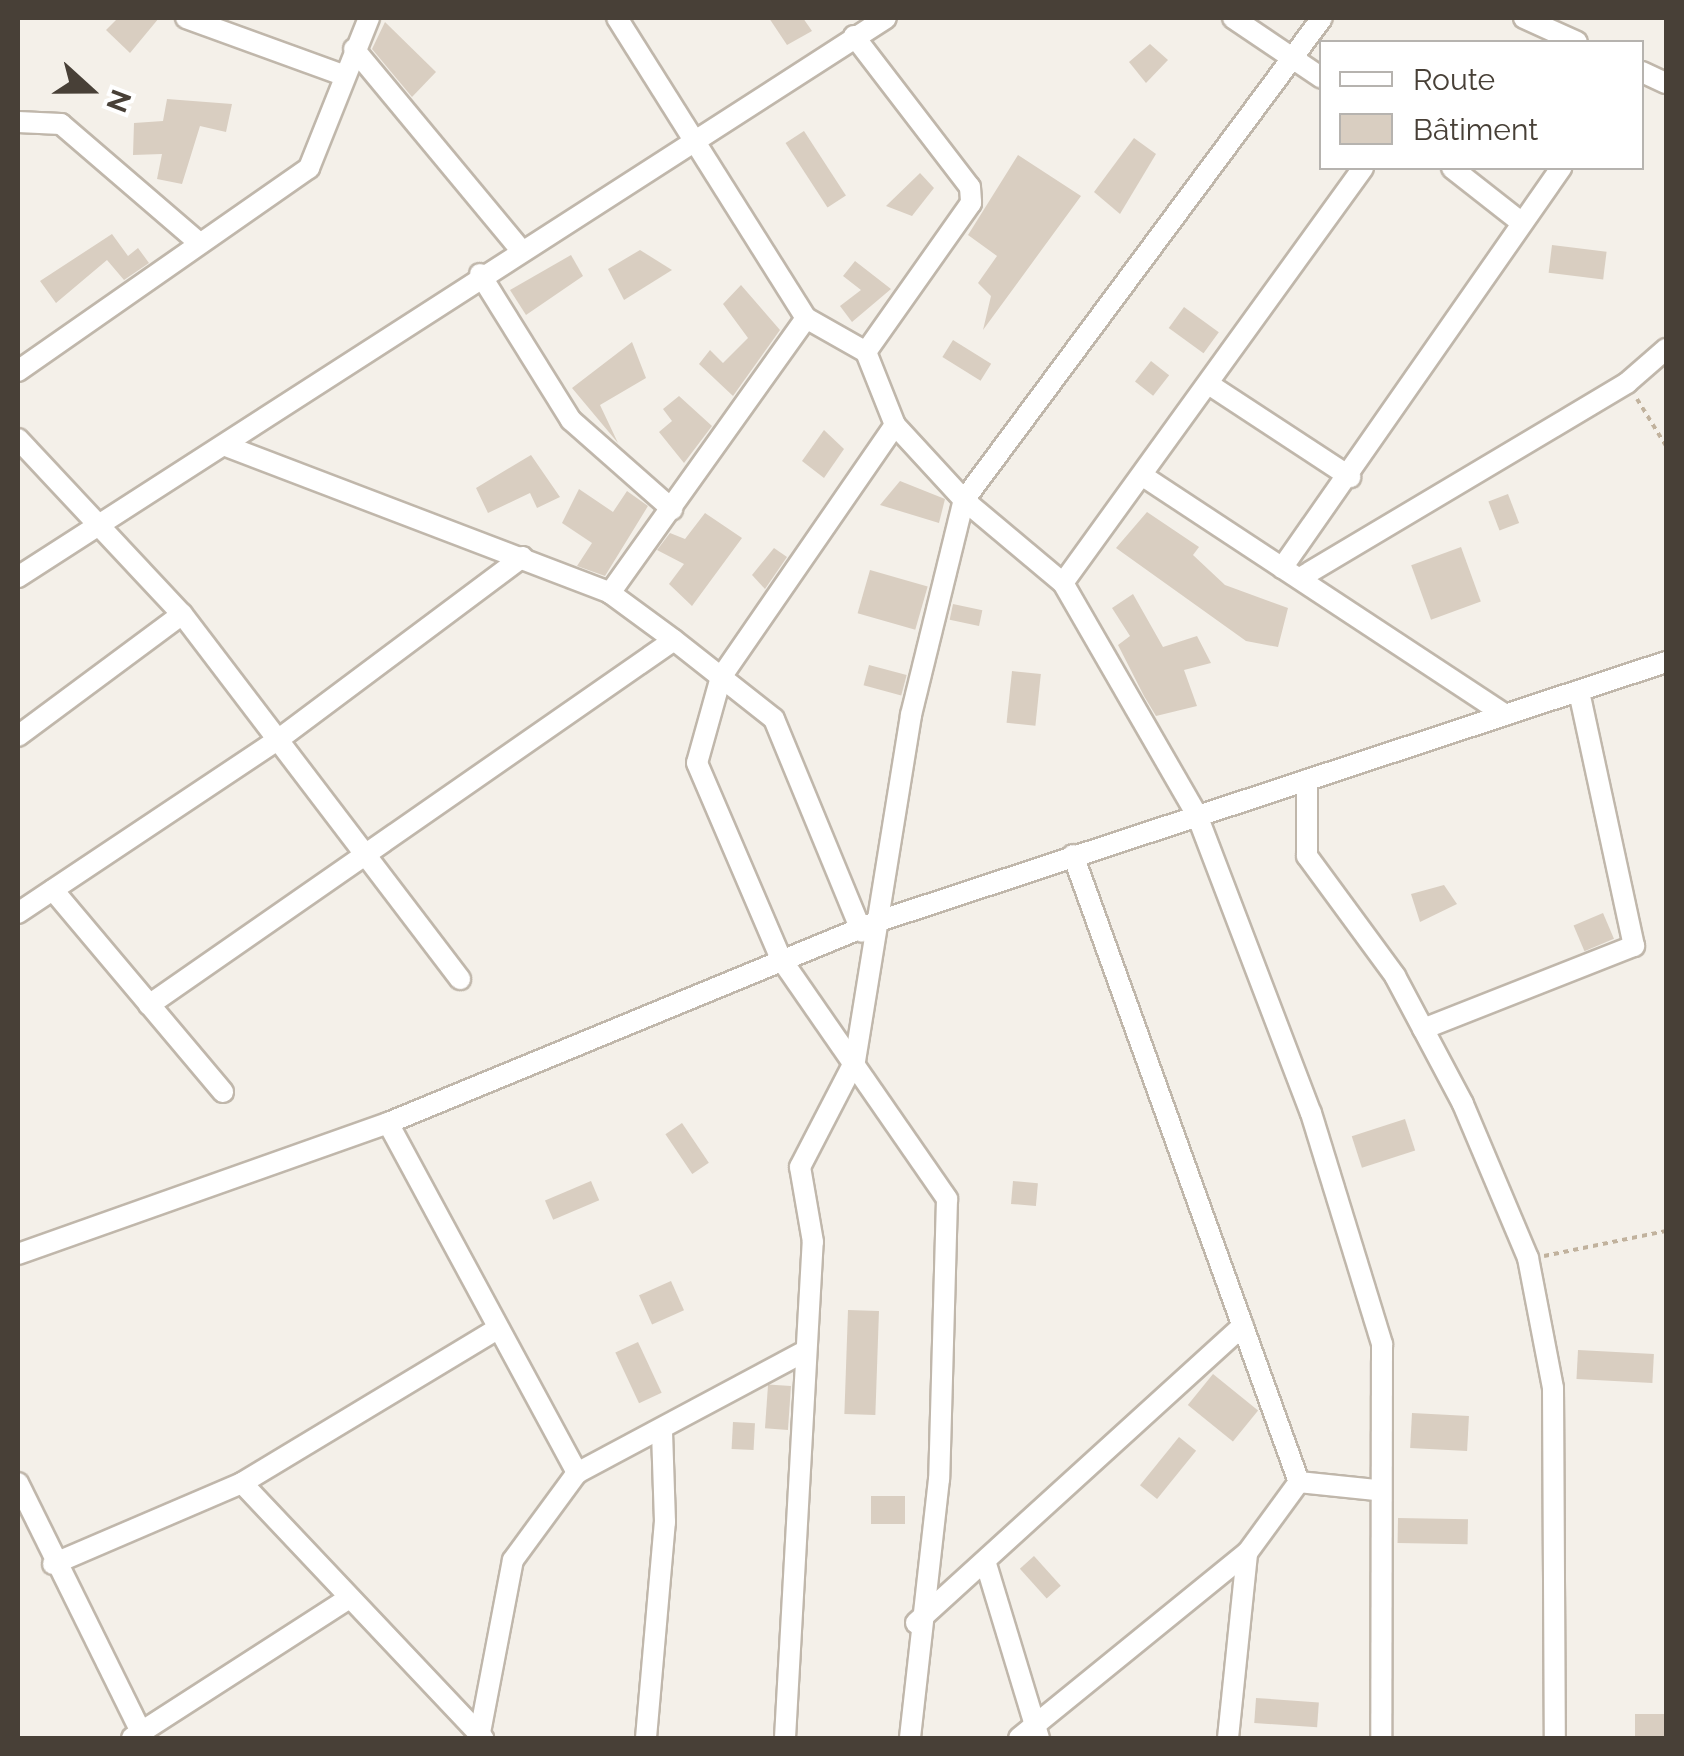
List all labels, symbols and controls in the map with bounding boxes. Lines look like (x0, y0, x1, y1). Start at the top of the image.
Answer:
north arrow (40, 40, 140, 140)
legend (1319, 40, 1644, 170)
text: Route (1413, 62, 1495, 97)
text: N (99, 85, 138, 117)
text: Bâtiment (1413, 112, 1538, 147)

